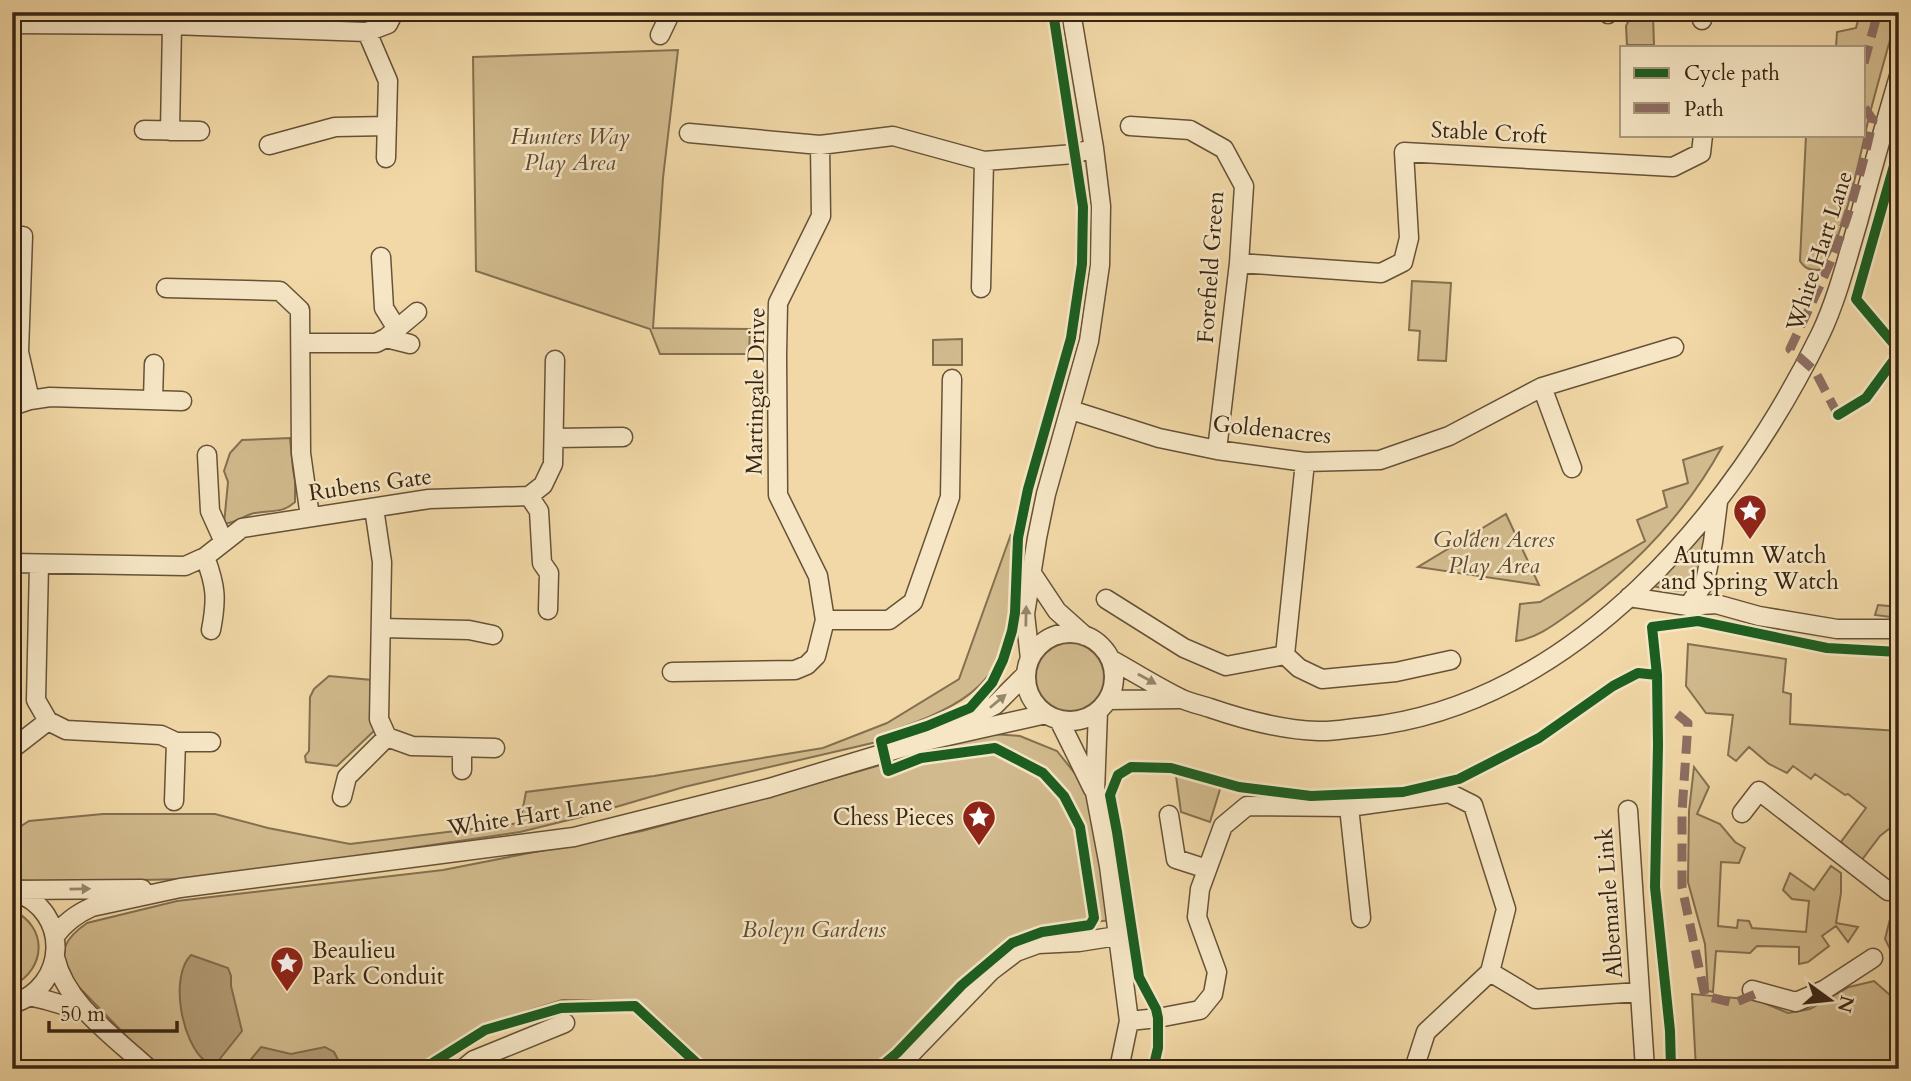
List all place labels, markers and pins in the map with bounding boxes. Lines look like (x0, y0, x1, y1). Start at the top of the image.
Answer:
place icon: Autumn Watch and Spring Watch (1731, 492, 1769, 541)
place label: Autumn Watch and Spring Watch (1661, 540, 1839, 597)
place icon: Chess Pieces (960, 798, 998, 847)
place label: Chess Pieces (833, 802, 954, 833)
place label: Beaulieu Park Conduit (312, 935, 444, 992)
place icon: Beaulieu Park Conduit (268, 944, 306, 993)

